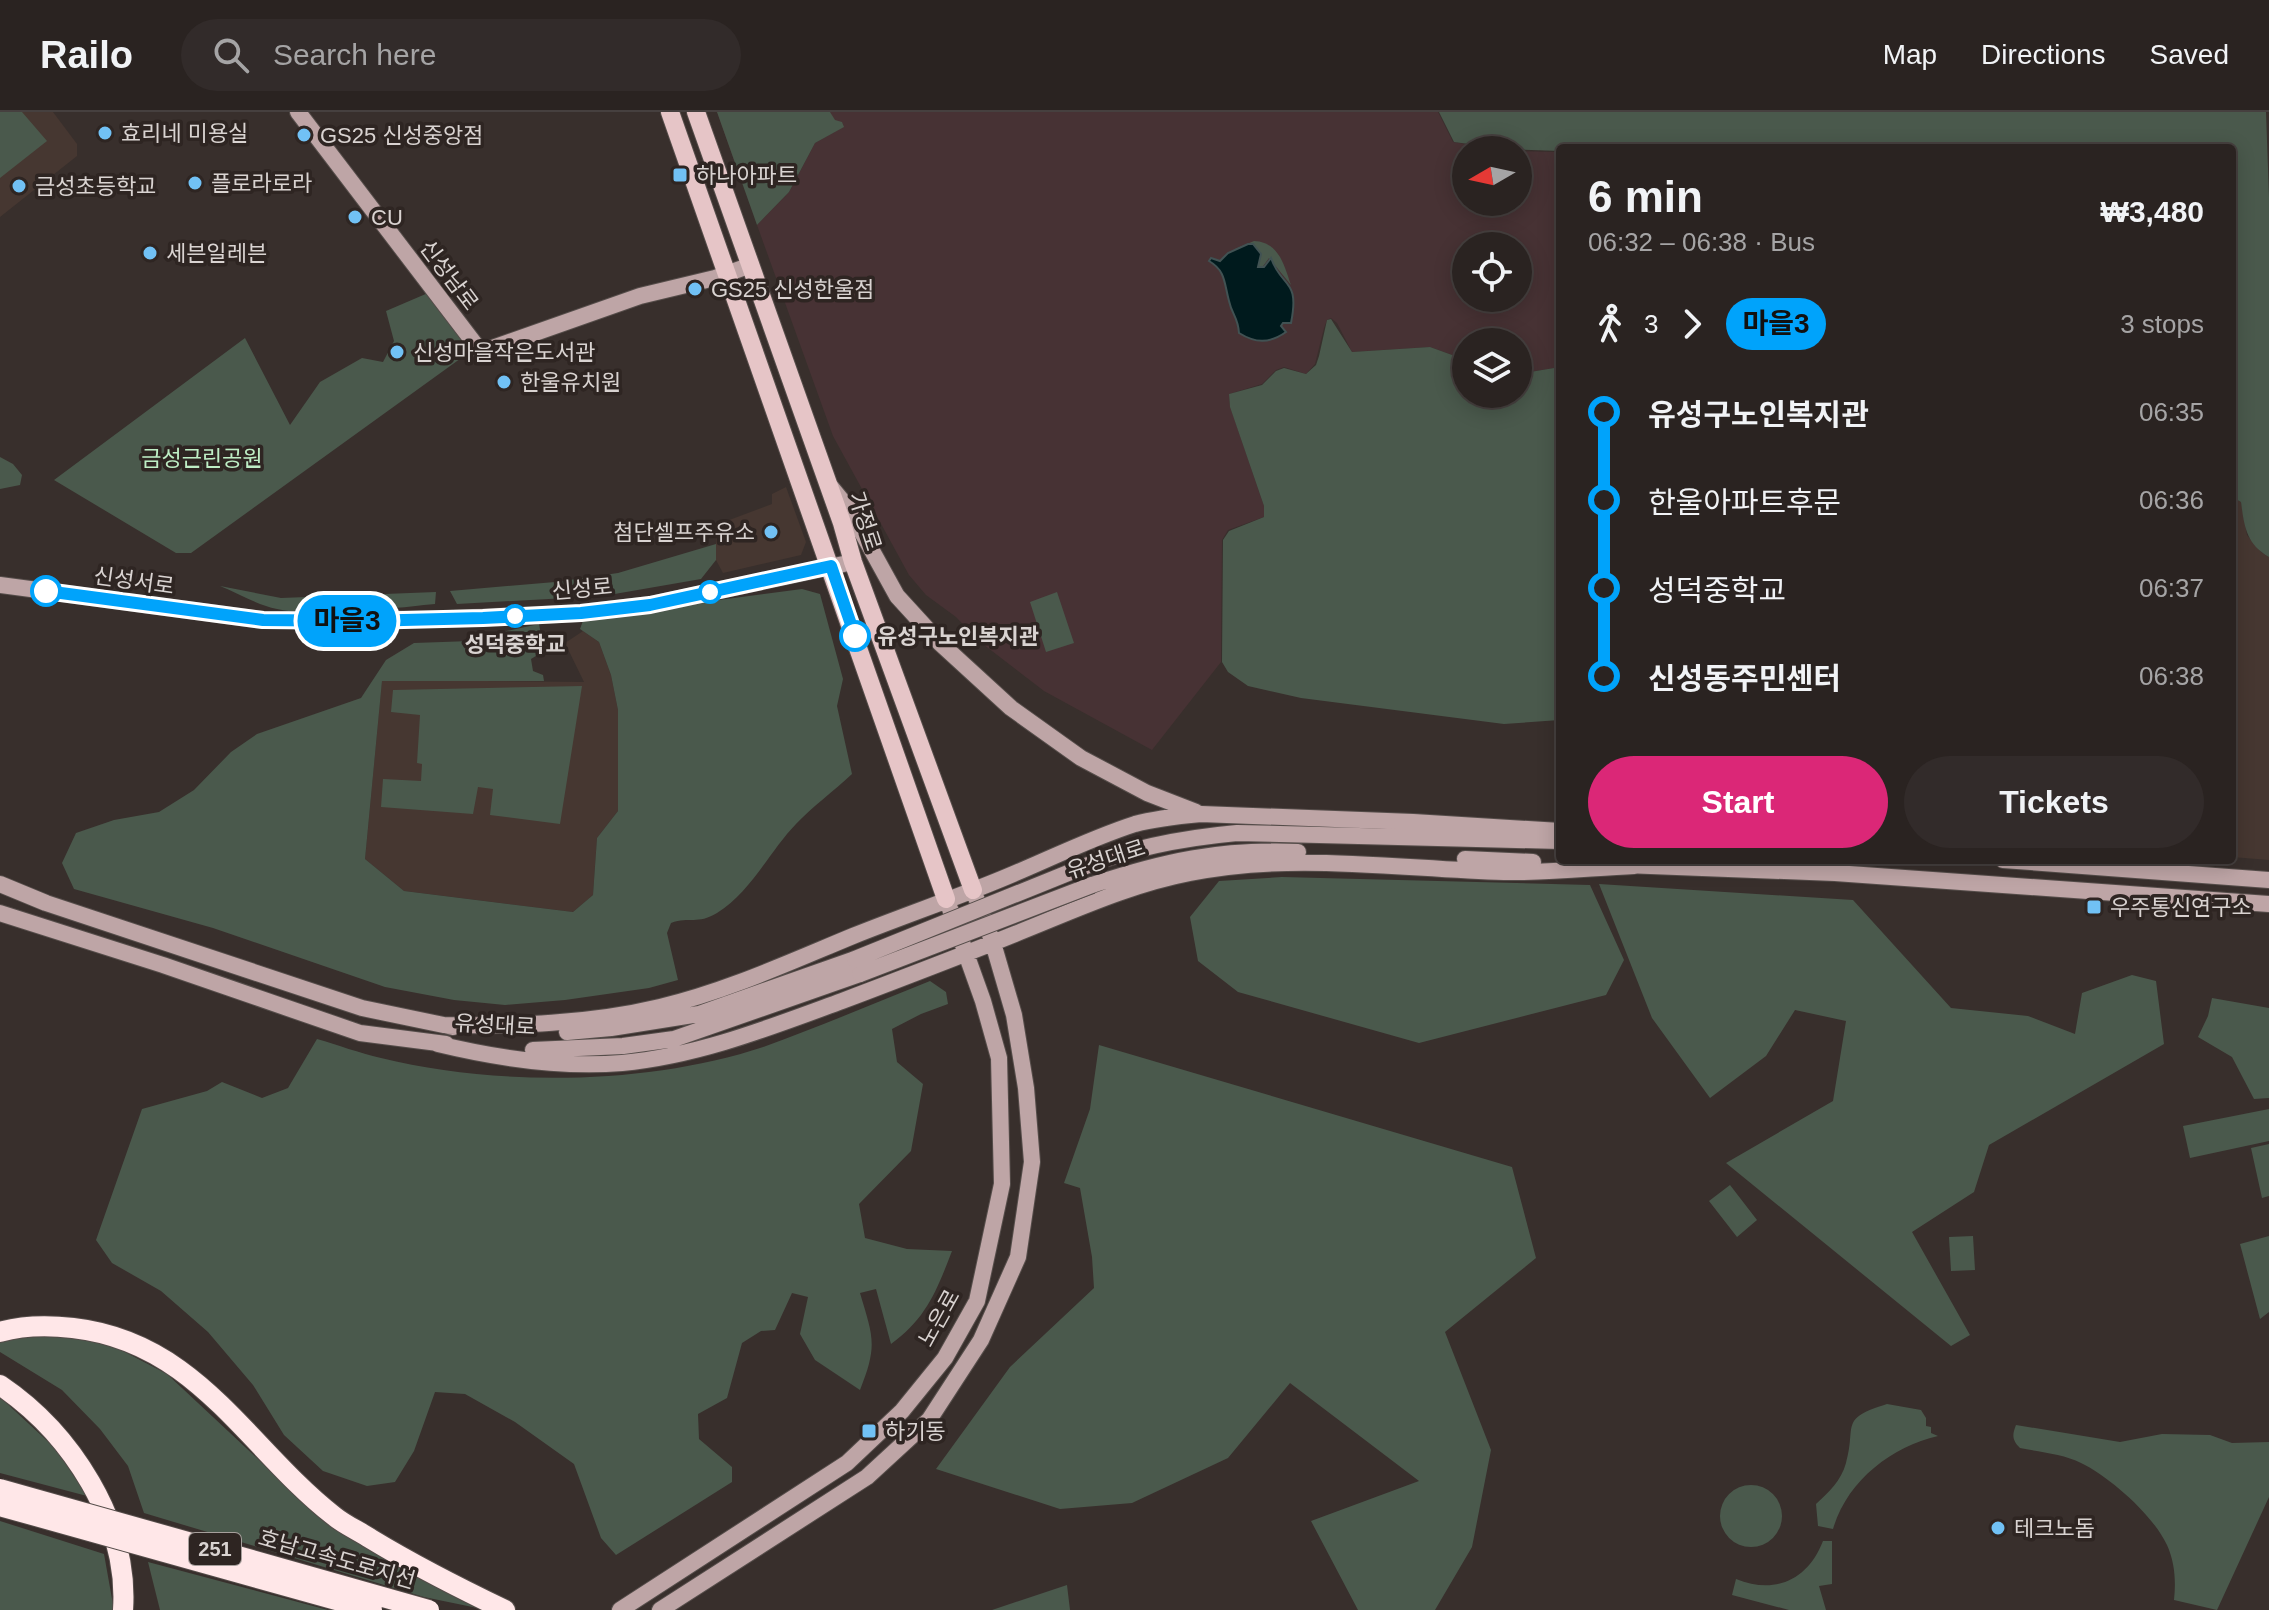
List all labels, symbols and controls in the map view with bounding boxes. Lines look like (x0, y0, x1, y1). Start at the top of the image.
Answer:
search box (181, 19, 741, 91)
icon: search (209, 33, 253, 77)
text: Railo (40, 34, 133, 76)
text: Search here (273, 38, 436, 71)
text: Map (1883, 39, 1937, 70)
text: Directions (1981, 39, 2106, 70)
text: Saved (2150, 39, 2229, 70)
place label: 효리네 미용실 (121, 121, 249, 146)
place label: GS25 신성중앙점 (320, 123, 484, 148)
marker: 효리네 미용실 (96, 124, 114, 142)
marker: GS25 신성중앙점 (295, 126, 313, 144)
north arrow (1452, 136, 1532, 216)
map controls (1452, 136, 1532, 408)
place label: 하나아파트 (696, 163, 797, 188)
marker: 하나아파트 (671, 166, 689, 184)
place label: 플로라로라 (211, 171, 312, 196)
text: 6 min (1588, 172, 1703, 221)
place label: 금성초등학교 (35, 174, 156, 199)
marker: 플로라로라 (186, 174, 204, 192)
marker: 금성초등학교 (10, 177, 28, 195)
text: ₩3,480 (2101, 195, 2204, 228)
place label: CU (371, 205, 403, 230)
marker: CU (346, 208, 364, 226)
text: 06:32 – 06:38 · Bus (1588, 227, 1815, 257)
button: locate (1452, 232, 1532, 312)
street label: 신성남로 (415, 235, 483, 315)
place label: 세븐일레븐 (166, 241, 267, 266)
marker: 세븐일레븐 (141, 244, 159, 262)
place label: GS25 신성한울점 (711, 277, 875, 302)
marker: GS25 신성한울점 (686, 280, 704, 298)
icon: walk (1588, 302, 1632, 346)
icon: forward (1670, 302, 1714, 346)
text: 마을3 (1742, 308, 1810, 339)
text: 3 (1644, 309, 1658, 339)
text: 3 stops (2120, 309, 2204, 339)
button: layers (1452, 328, 1532, 408)
place label: 신성마을작은도서관 (413, 340, 595, 365)
marker: 신성마을작은도서관 (388, 343, 406, 361)
place label: 한울유치원 (520, 370, 621, 395)
marker: 한울유치원 (495, 373, 513, 391)
text: 06:35 (2139, 397, 2204, 427)
text: 유성구노인복지관 (1648, 398, 1869, 431)
park label: 금성근린공원 (141, 446, 263, 471)
text: 06:36 (2139, 485, 2204, 515)
text: 한울아파트후문 (1648, 486, 1841, 519)
street label: 가정로 (844, 488, 886, 554)
place label: 첨단셀프주유소 (613, 520, 755, 545)
marker: 첨단셀프주유소 (762, 523, 780, 541)
street label: 신성서로 (92, 563, 176, 599)
text: 06:37 (2139, 573, 2204, 603)
street label: 신성로 (551, 574, 613, 604)
text: 성덕중학교 (1648, 574, 1786, 607)
unlabelled marker (31, 576, 61, 606)
unlabelled marker (699, 581, 721, 603)
line badge: 마을3 (301, 595, 393, 647)
text: 마을3 (313, 605, 381, 636)
marker: 성덕중학교 (504, 605, 526, 627)
marker: 유성구노인복지관 (840, 621, 870, 651)
place label: 유성구노인복지관 (877, 624, 1039, 649)
place label: 성덕중학교 (464, 632, 566, 657)
text: 06:38 (2139, 661, 2204, 691)
text: 신성동주민센터 (1648, 662, 1841, 695)
button: Start (1588, 756, 1888, 848)
button: Tickets (1904, 756, 2204, 848)
street label: 유성대로 (1064, 835, 1148, 883)
place label: 우주통신연구소 (2110, 895, 2252, 920)
marker: 우주통신연구소 (2085, 898, 2103, 916)
street label: 유성대로 (454, 1010, 536, 1040)
street label: 노은로 (913, 1285, 965, 1351)
place label: 하기동 (885, 1419, 946, 1444)
marker: 하기동 (860, 1422, 878, 1440)
place label: 테크노돔 (2014, 1516, 2095, 1541)
marker: 테크노돔 (1989, 1519, 2007, 1537)
street label: 호남고속도로지선 (256, 1525, 418, 1593)
road number: 251 (189, 1533, 241, 1565)

